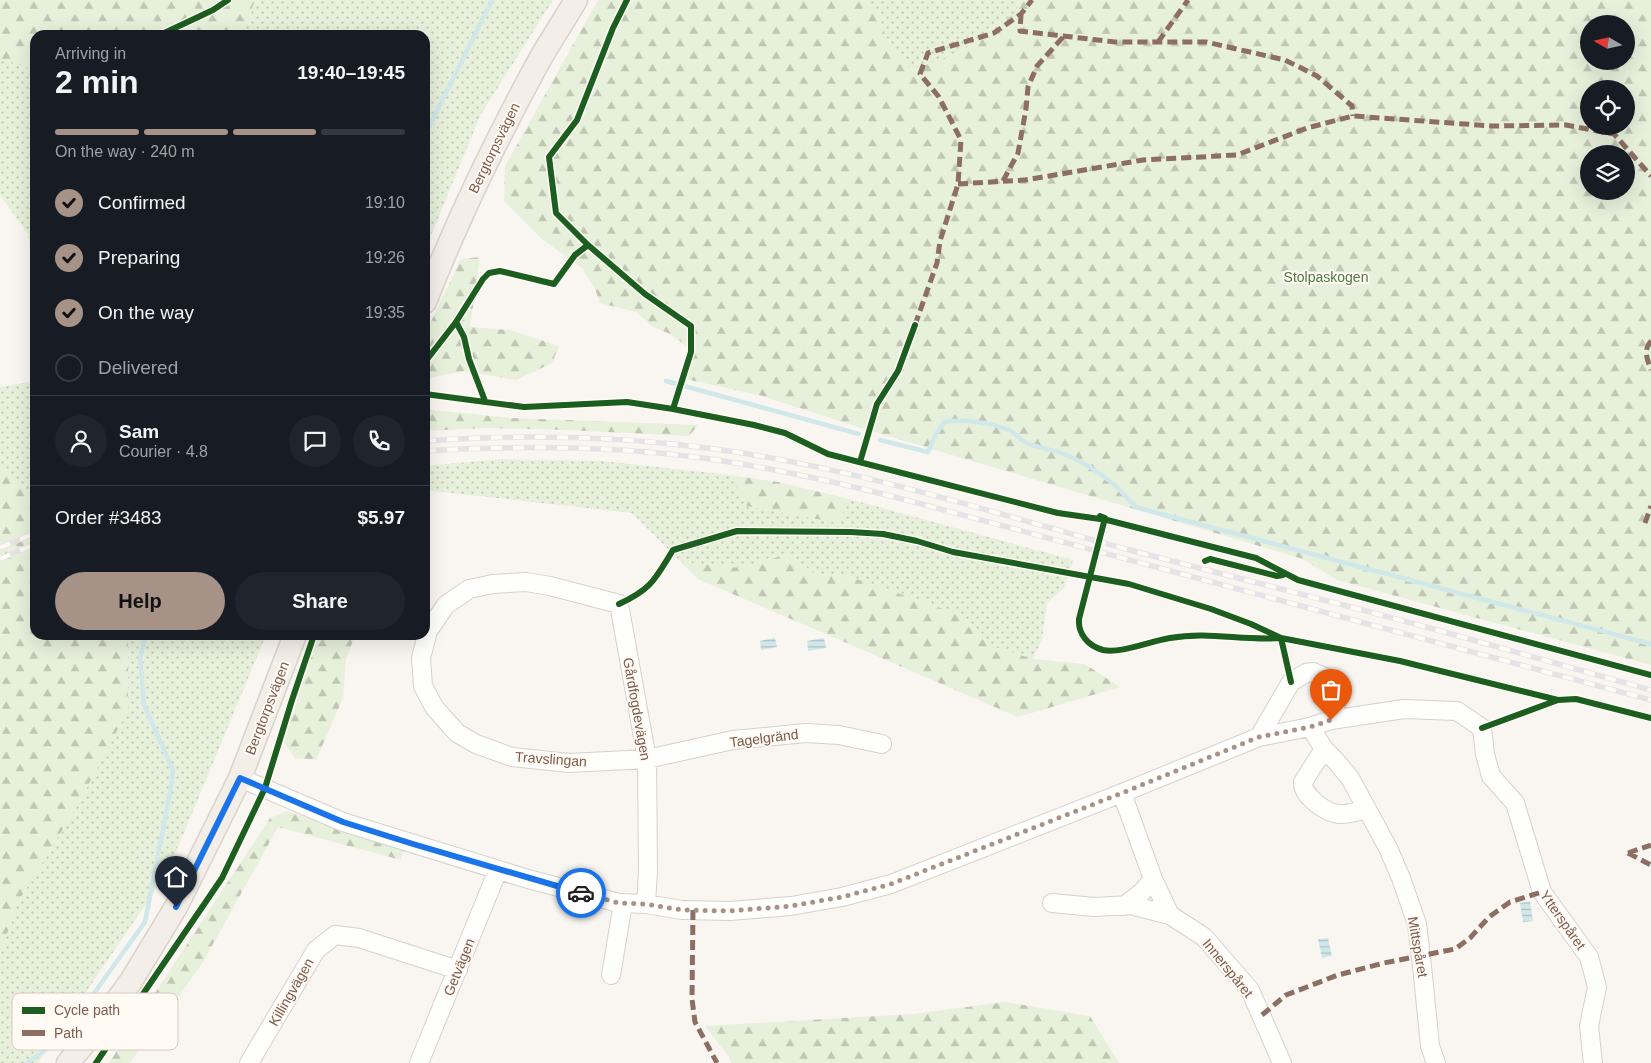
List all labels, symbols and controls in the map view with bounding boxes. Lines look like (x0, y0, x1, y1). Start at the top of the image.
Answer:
north arrow (1580, 15, 1635, 70)
map controls (1580, 15, 1635, 200)
text: Arriving in (55, 45, 126, 62)
text: 19:40–19:45 (297, 62, 405, 83)
text: 2 min (55, 64, 139, 100)
button: locate (1580, 80, 1635, 135)
street label: Bergtorpsvägen (465, 100, 523, 196)
text: On the way · 240 m (55, 143, 195, 160)
button: layers (1580, 145, 1635, 200)
icon: check (55, 189, 83, 217)
text: Confirmed (98, 192, 186, 213)
text: 19:10 (365, 194, 405, 211)
icon: check (55, 244, 83, 272)
text: Preparing (98, 247, 180, 268)
text: 19:26 (365, 249, 405, 266)
park label: Stolpaskogen (1284, 269, 1368, 285)
icon: check (55, 299, 83, 327)
text: On the way (98, 302, 194, 323)
text: 19:35 (365, 304, 405, 321)
text: Delivered (98, 357, 178, 378)
button: person (55, 415, 107, 467)
button: chat (289, 415, 341, 467)
button: phone (353, 415, 405, 467)
text: Sam (119, 421, 159, 442)
text: Courier · 4.8 (119, 443, 208, 460)
text: Order #3483 (55, 507, 162, 528)
text: $5.97 (357, 507, 405, 528)
button: Help (55, 572, 225, 630)
button: Share (235, 572, 405, 630)
street label: Gårdfogdevägen (620, 656, 654, 762)
street label: Bergtorpsvägen (242, 659, 292, 757)
pin (1310, 669, 1352, 720)
icon: bag (1317, 676, 1345, 704)
street label: Tagelgränd (729, 726, 799, 750)
street label: Travslingan (515, 749, 587, 769)
pin (155, 856, 197, 907)
icon: home (162, 863, 190, 891)
courier (556, 868, 606, 918)
icon: car (567, 879, 595, 907)
street label: Ytterspåret (1537, 887, 1589, 953)
street label: Mittspåret (1405, 915, 1431, 979)
street label: Innerspåret (1199, 935, 1257, 1001)
street label: Getvägen (440, 936, 478, 998)
street label: Killingvägen (265, 955, 317, 1029)
legend (12, 993, 178, 1050)
text: Cycle path (54, 1002, 120, 1018)
text: Path (54, 1025, 83, 1041)

